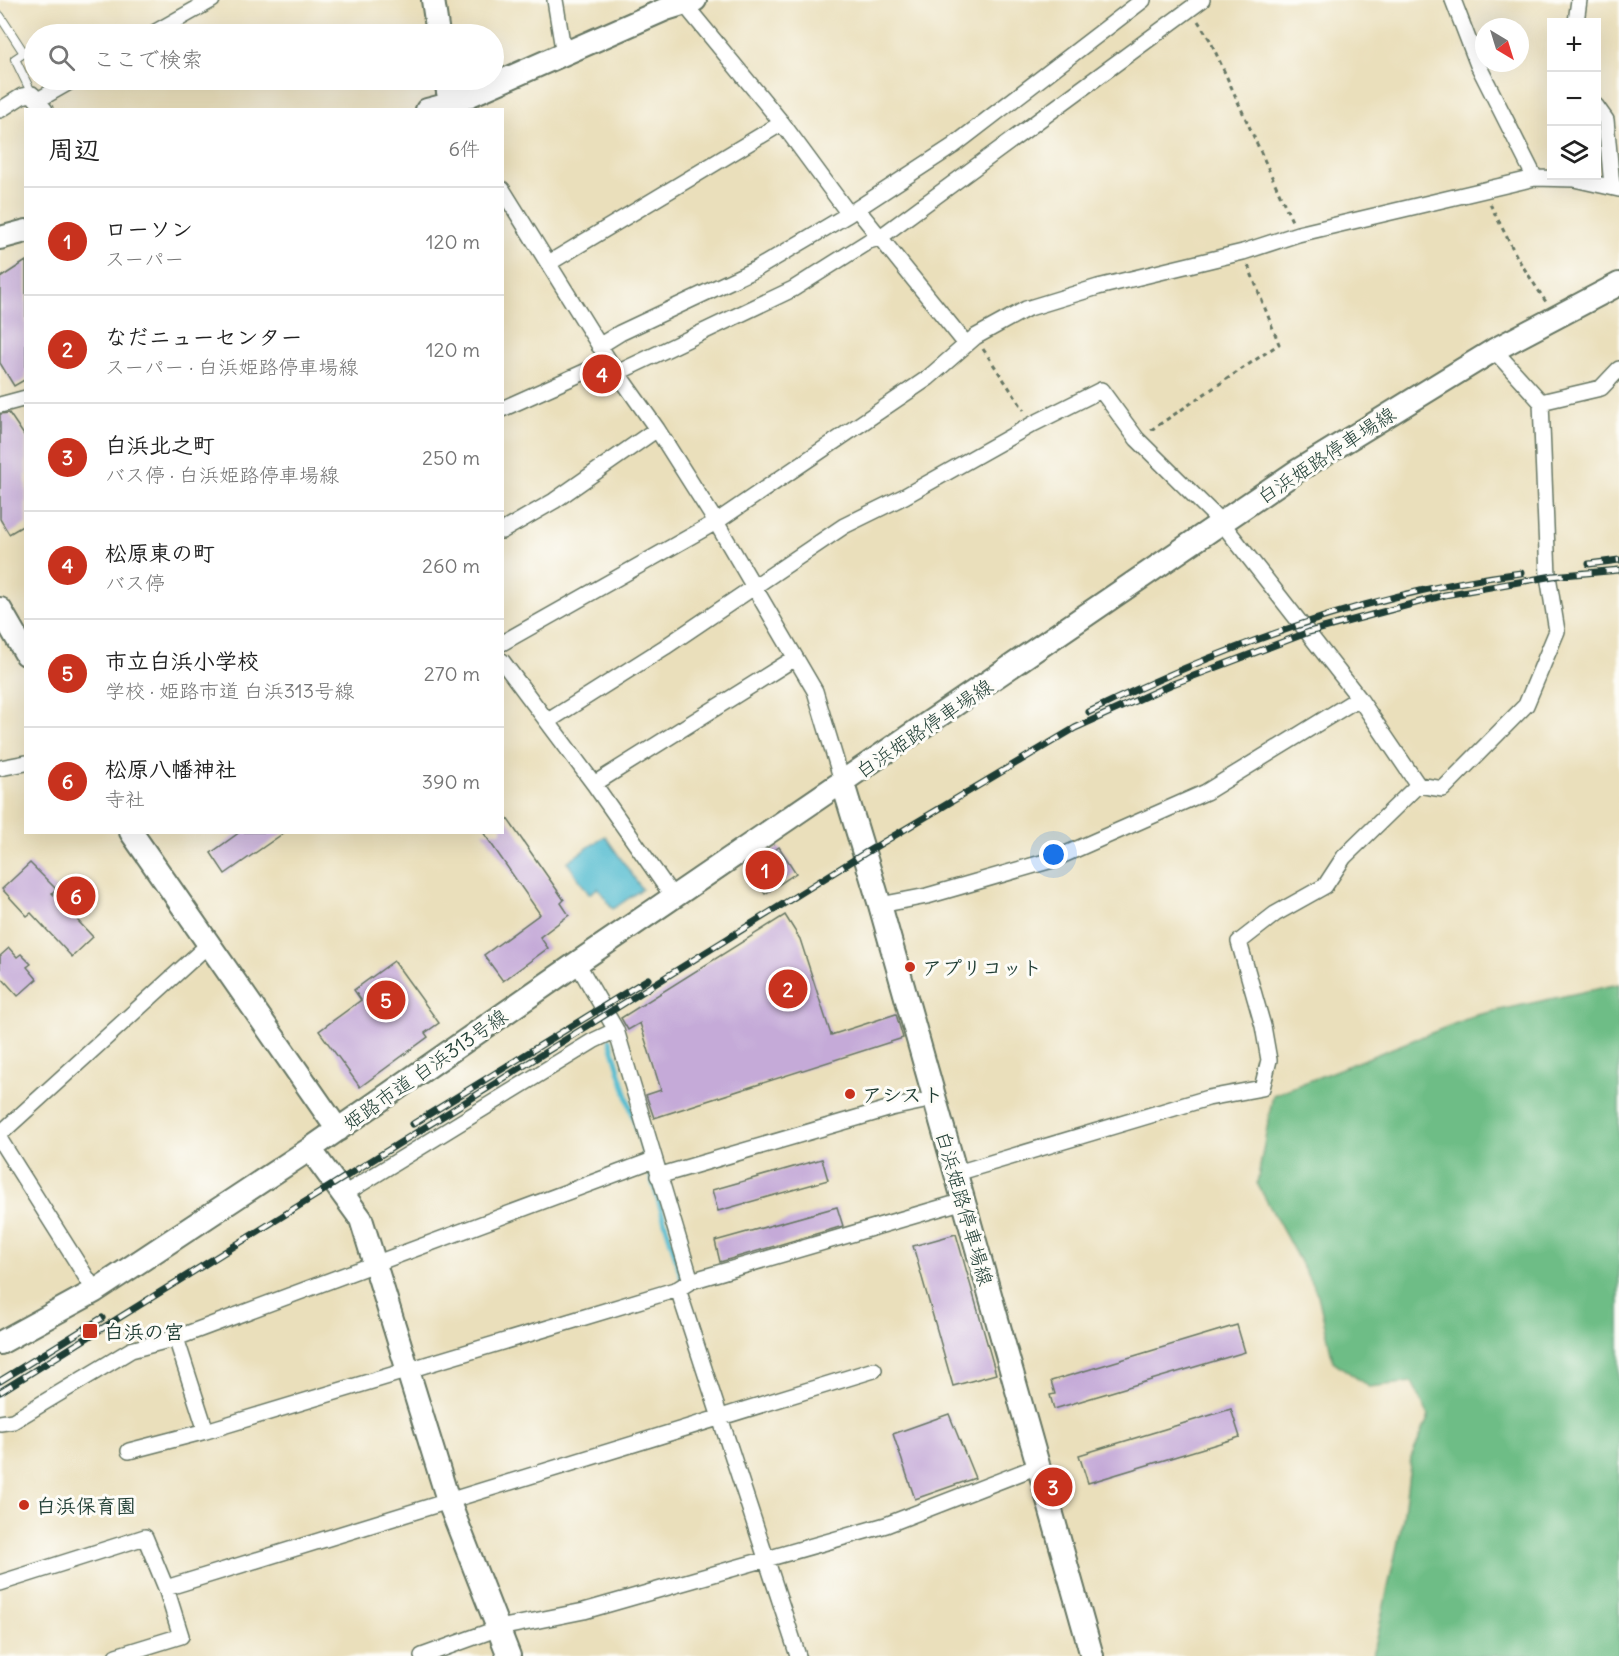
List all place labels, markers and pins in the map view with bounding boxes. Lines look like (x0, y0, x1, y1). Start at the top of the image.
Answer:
pin: 4 (582, 352, 622, 397)
pin: 1 (746, 848, 784, 892)
pin: 6 (56, 874, 96, 918)
place label: アプリコット (922, 955, 1042, 980)
marker: アプリコット (903, 960, 917, 974)
pin: 2 (768, 966, 808, 1012)
pin: 5 (366, 978, 406, 1022)
place label: アシスト (862, 1082, 943, 1107)
marker: アシスト (843, 1087, 857, 1101)
place label: 白浜の宮 (104, 1319, 184, 1344)
marker: 白浜の宮 (81, 1322, 99, 1340)
pin: 3 (1034, 1464, 1072, 1510)
place label: 白浜保育園 (36, 1493, 136, 1518)
marker: 白浜保育園 (17, 1498, 31, 1512)

